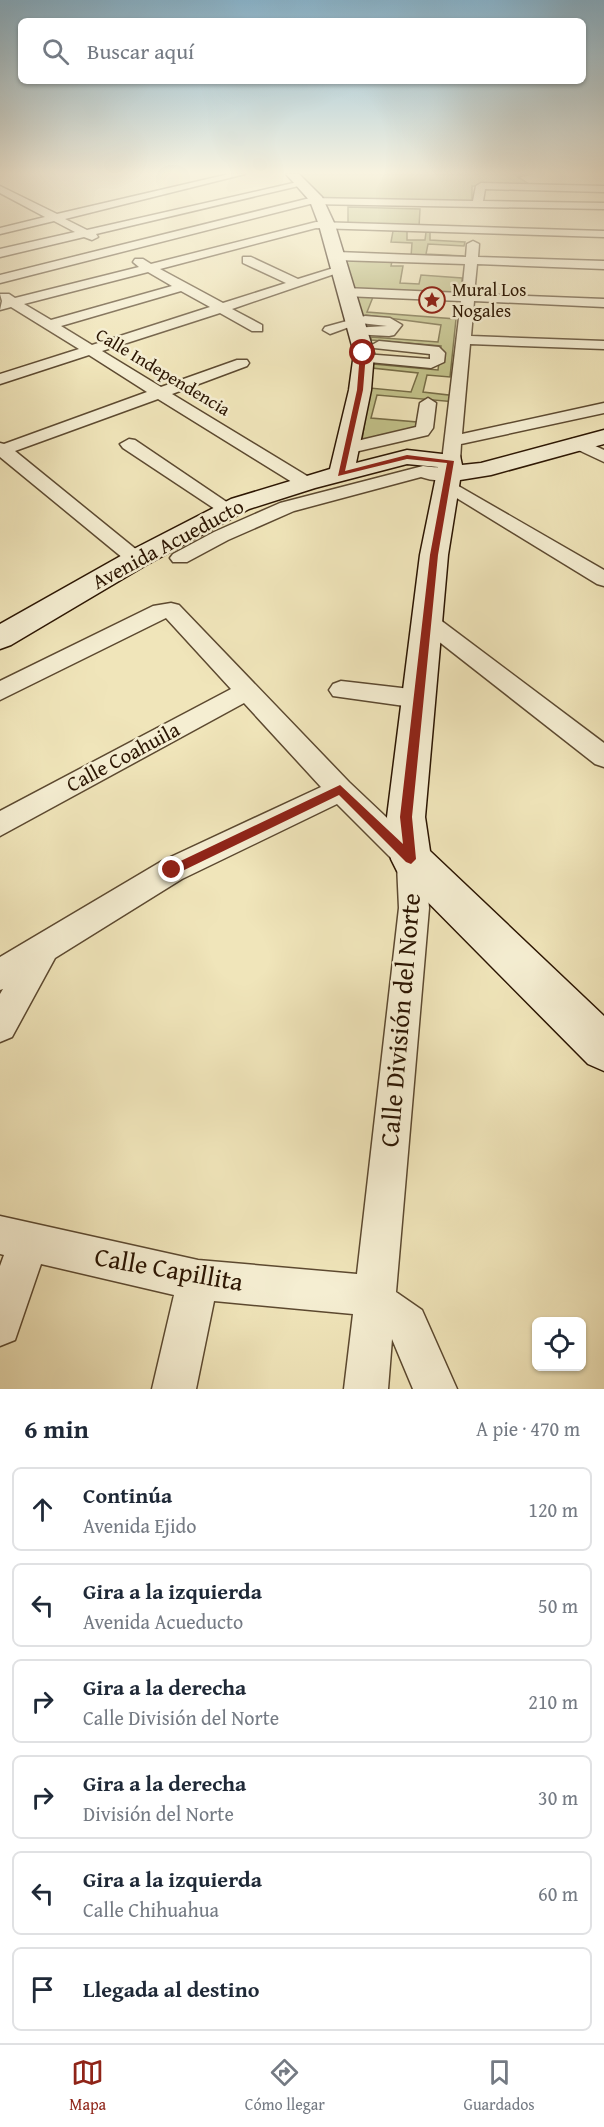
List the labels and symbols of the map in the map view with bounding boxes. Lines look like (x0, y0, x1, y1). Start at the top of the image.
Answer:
place label: Mural Los Nogales (452, 276, 526, 324)
place icon: Mural Los Nogales (417, 285, 447, 315)
street label: Calle Independencia (91, 321, 236, 423)
route start (349, 339, 375, 365)
street label: Avenida Acueducto (86, 490, 249, 597)
street label: Calle Coahuila (61, 714, 185, 799)
route end (158, 856, 184, 882)
street label: Calle División del Norte (369, 891, 430, 1149)
street label: Calle Capillita (92, 1236, 247, 1301)

